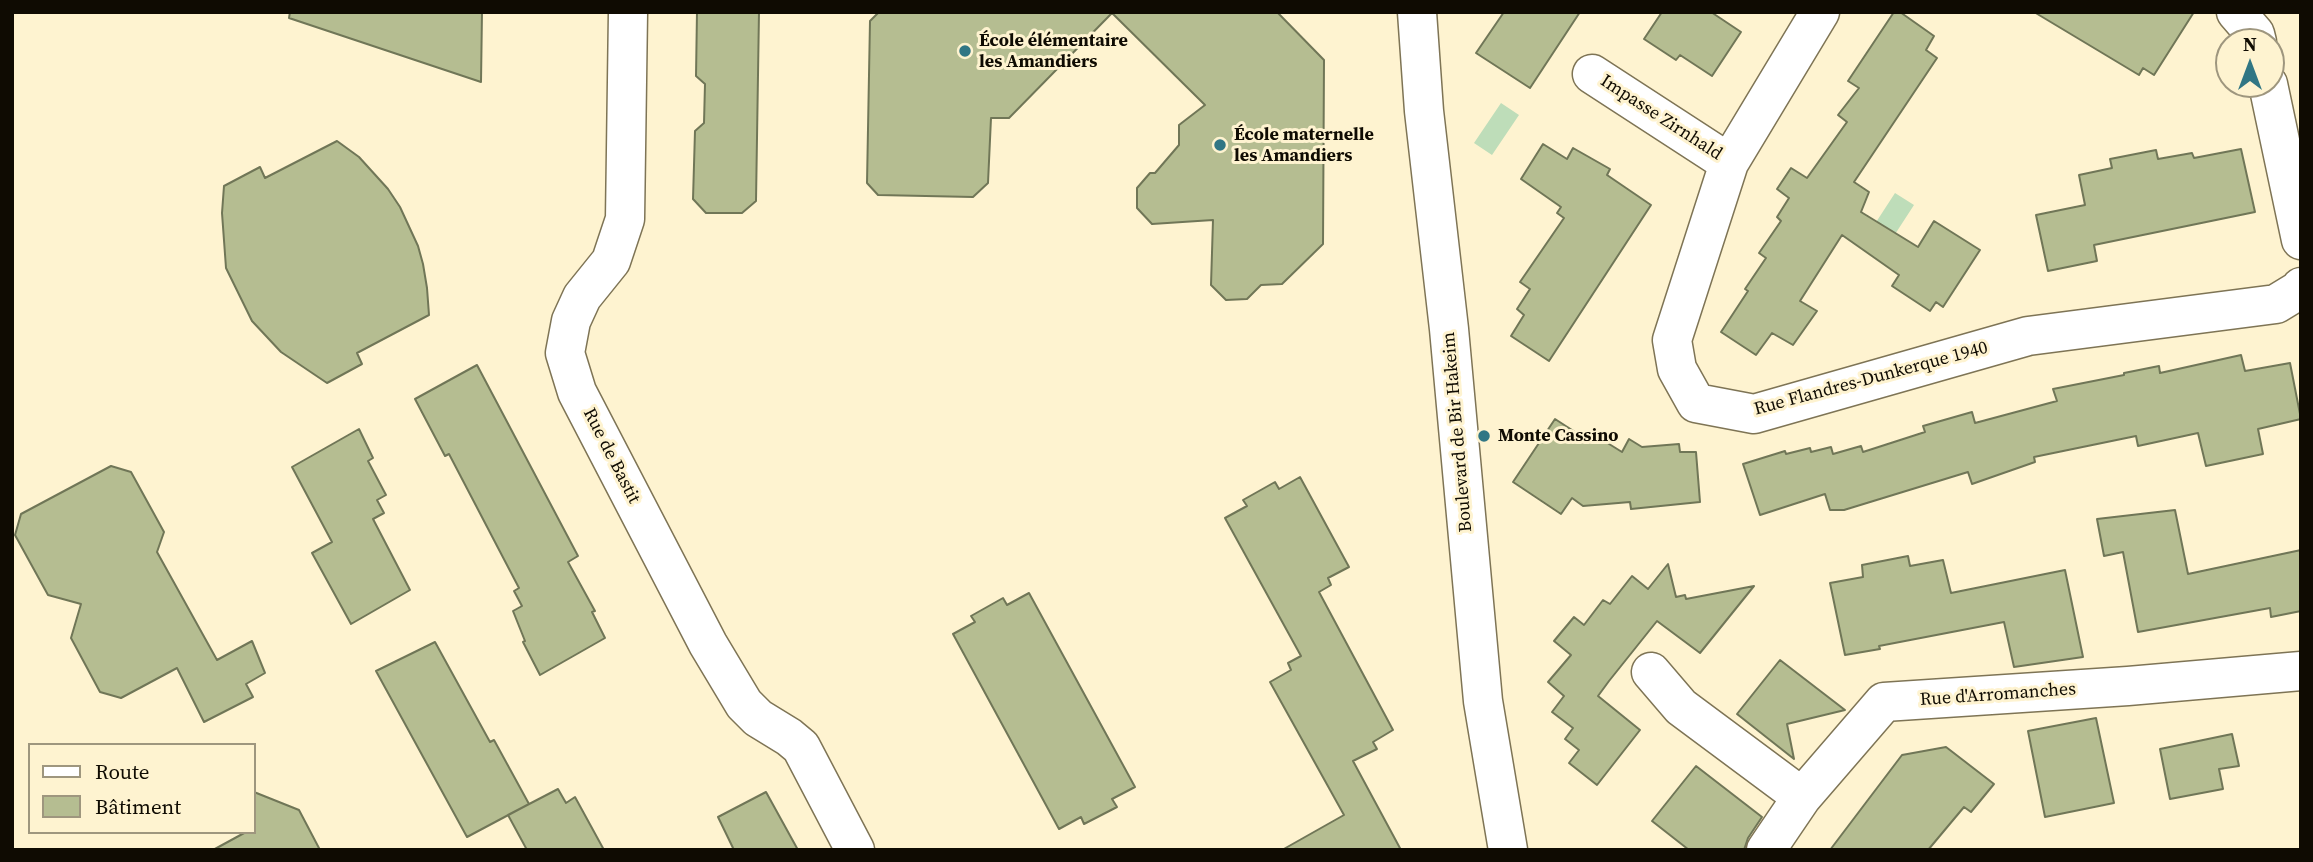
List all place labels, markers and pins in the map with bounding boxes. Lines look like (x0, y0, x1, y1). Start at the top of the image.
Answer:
place label: École élémentaire les Amandiers (979, 30, 1128, 72)
marker: École élémentaire les Amandiers (957, 43, 973, 59)
place label: École maternelle les Amandiers (1234, 124, 1374, 166)
marker: École maternelle les Amandiers (1212, 137, 1228, 153)
place label: Monte Cassino (1498, 425, 1618, 447)
marker: Monte Cassino (1476, 428, 1492, 444)

